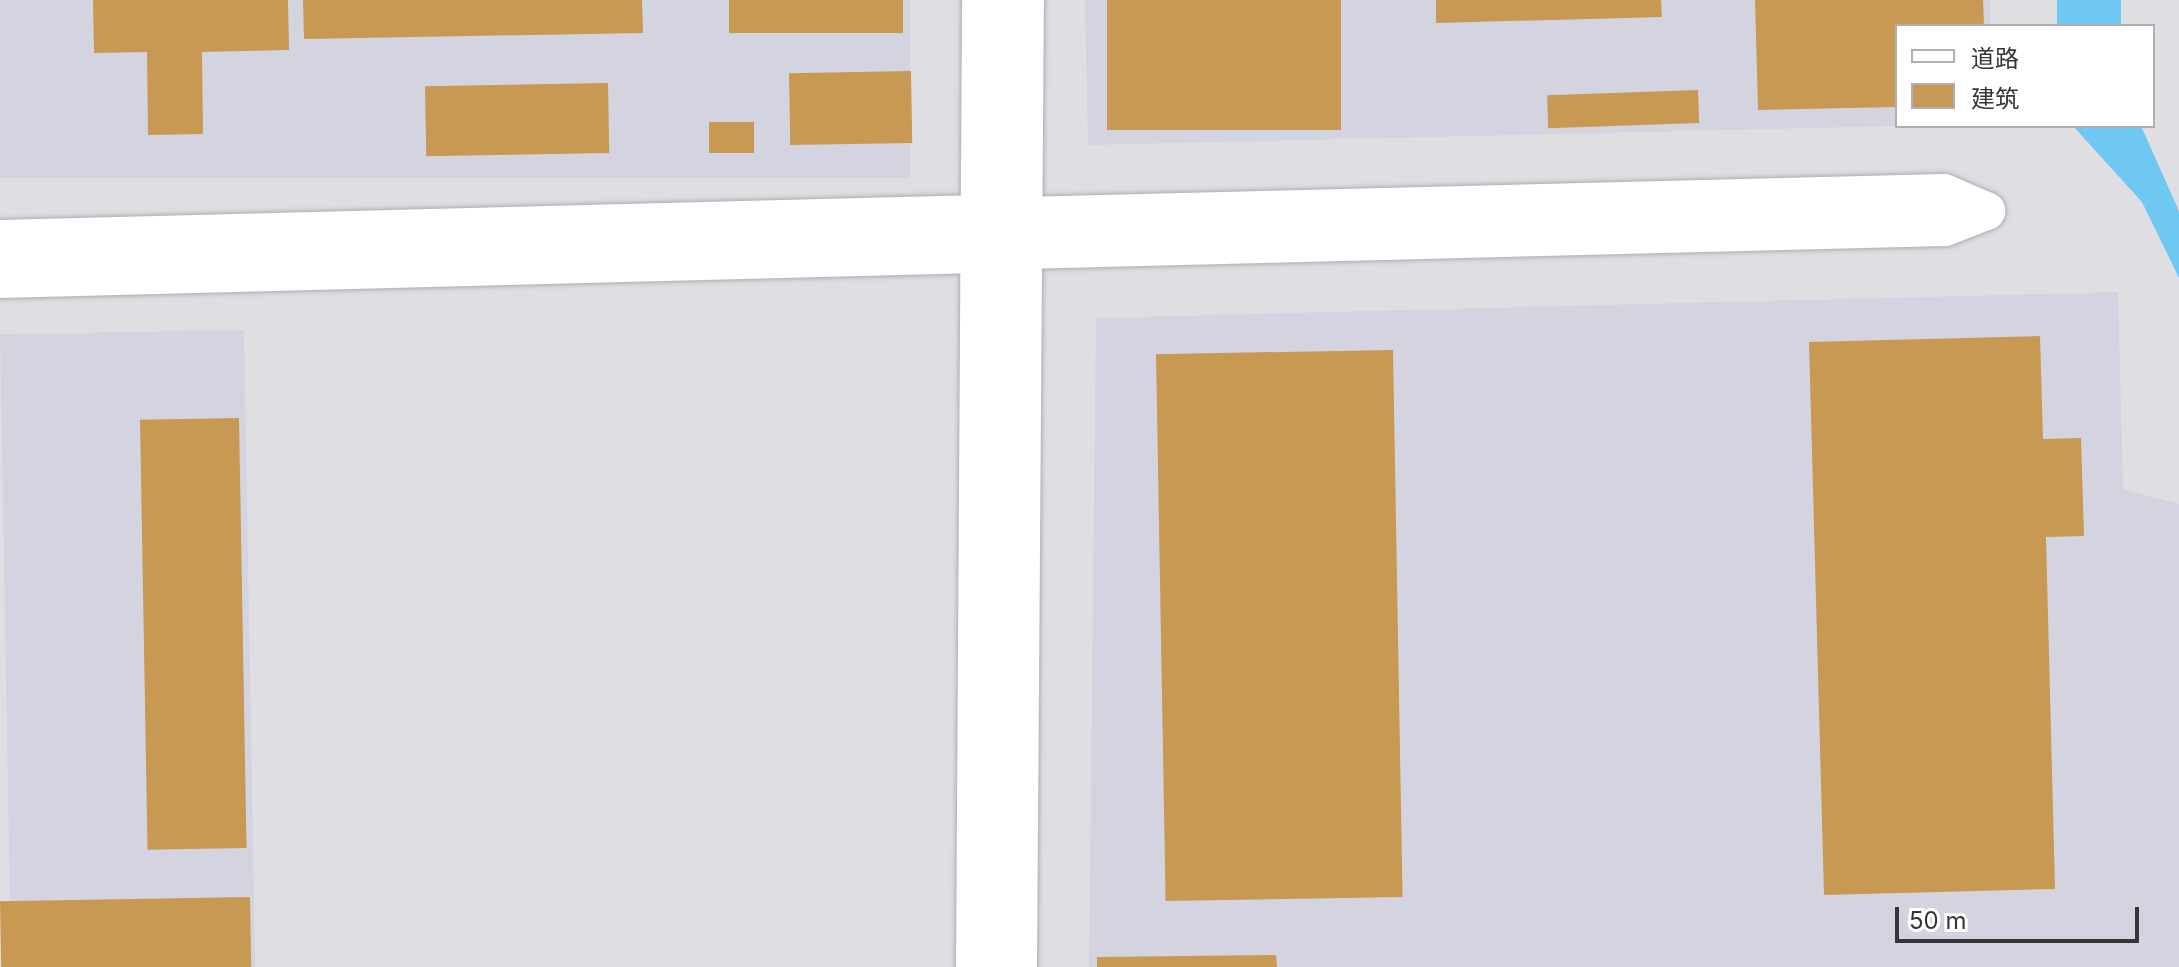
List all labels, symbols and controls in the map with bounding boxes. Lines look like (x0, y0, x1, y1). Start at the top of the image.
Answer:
legend (1895, 24, 2155, 128)
text: 道路 (1971, 44, 2019, 73)
text: 建筑 (1971, 84, 2019, 113)
scale bar (1899, 891, 2143, 941)
text: 50 m (1909, 906, 1967, 935)

